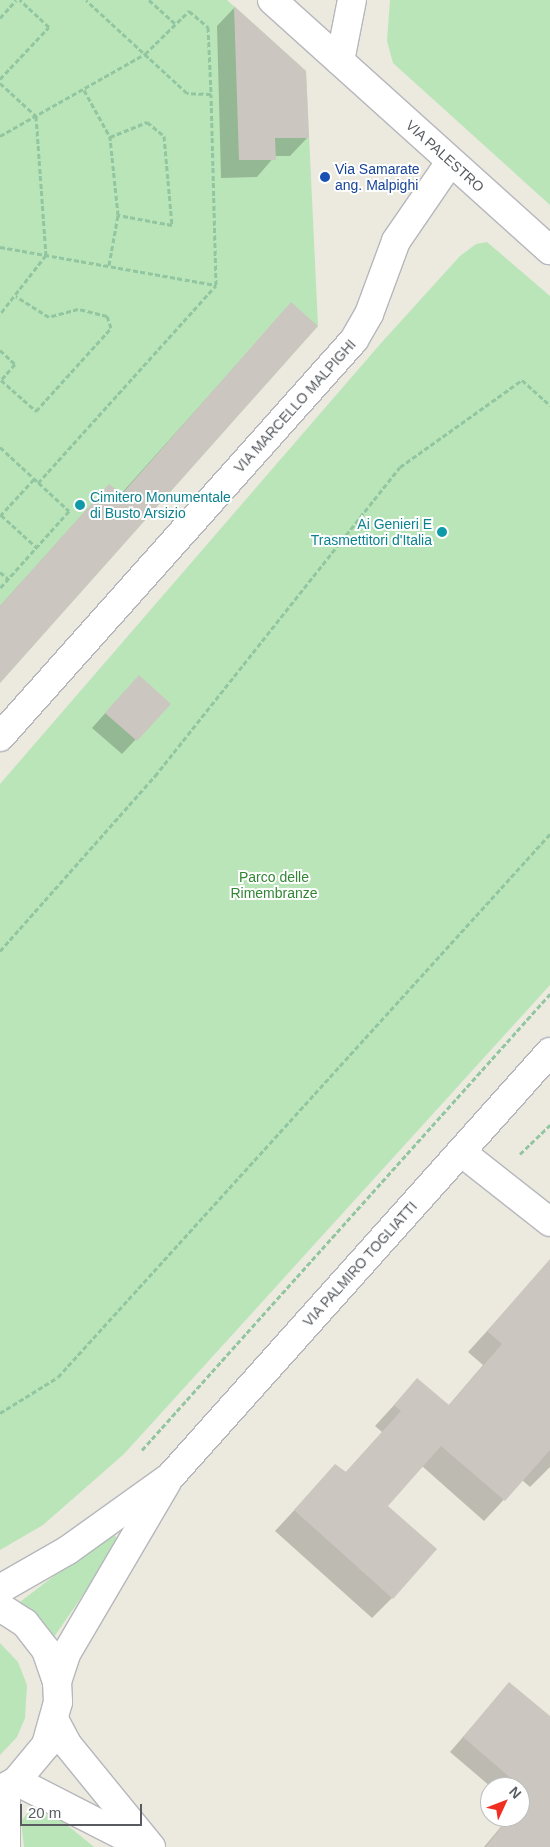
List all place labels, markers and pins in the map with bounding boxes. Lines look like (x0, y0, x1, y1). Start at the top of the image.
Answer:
place label: Via Samarate ang. Malpighi (335, 161, 420, 193)
marker: Via Samarate ang. Malpighi (319, 171, 331, 183)
place label: Cimitero Monumentale di Busto Arsizio (90, 489, 231, 522)
marker: Cimitero Monumentale di Busto Arsizio (74, 499, 86, 511)
place label: Ai Genieri E Trasmettitori d'Italia (311, 516, 432, 548)
marker: Ai Genieri E Trasmettitori d'Italia (436, 526, 448, 538)

